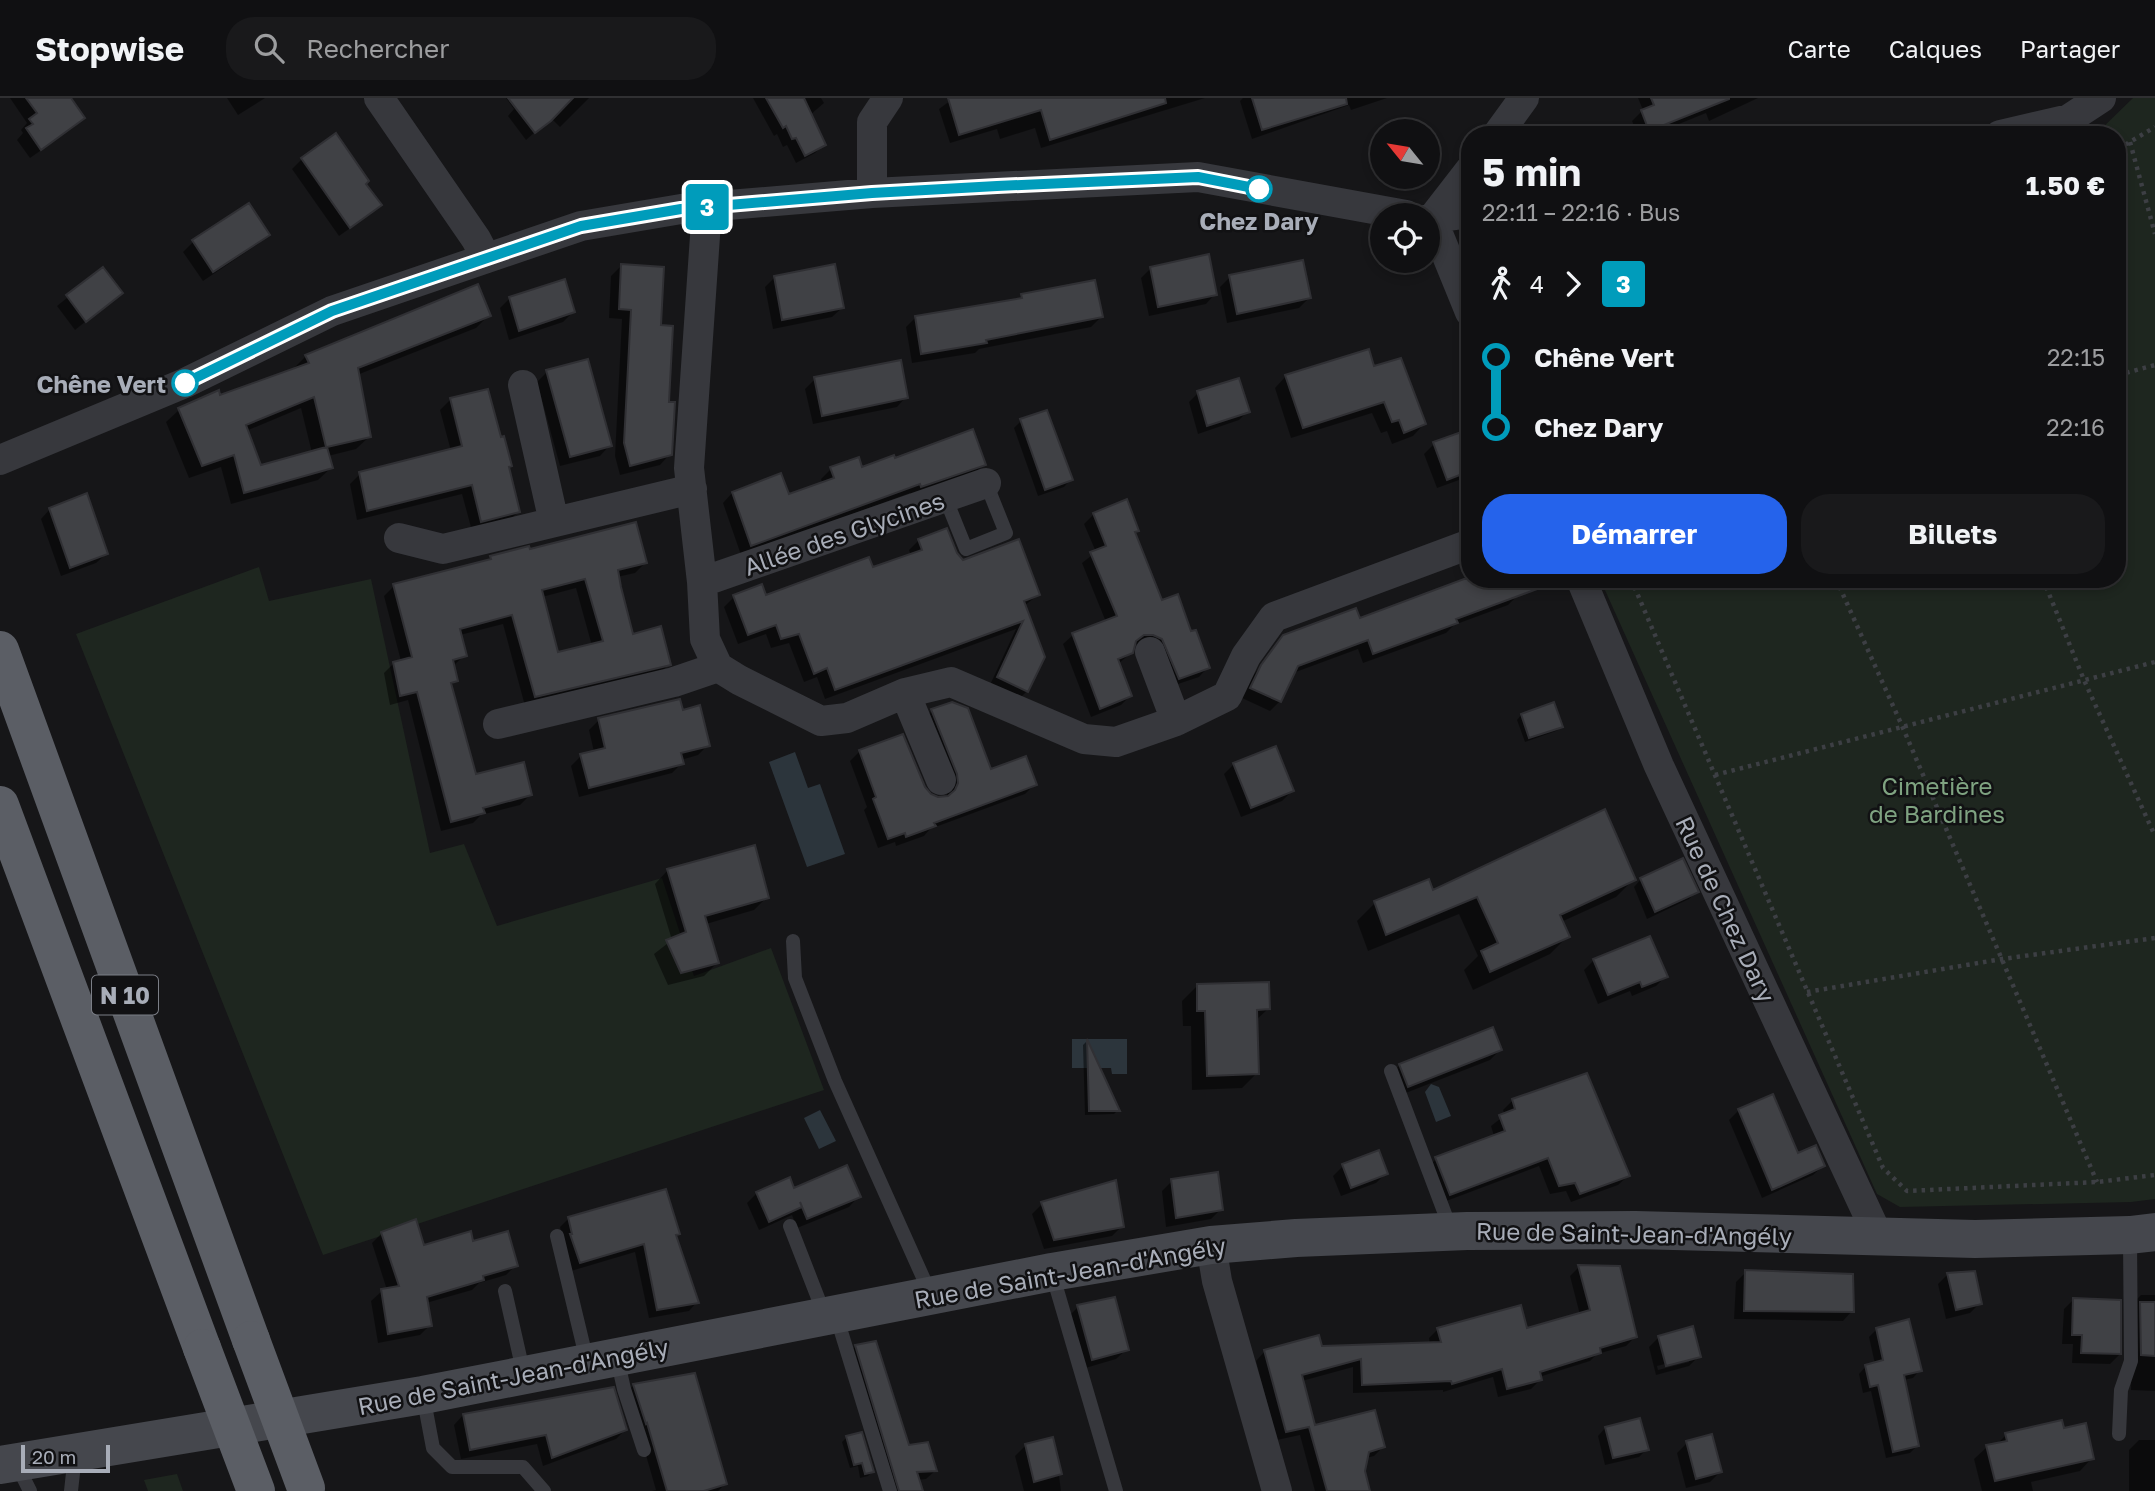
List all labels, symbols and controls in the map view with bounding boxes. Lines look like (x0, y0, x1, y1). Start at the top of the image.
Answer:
search box (226, 17, 716, 80)
text: Stopwise (35, 29, 184, 68)
icon: search (250, 29, 288, 67)
text: Rechercher (306, 33, 449, 64)
text: Carte (1787, 34, 1851, 63)
text: Calques (1889, 34, 1982, 63)
text: Partager (2020, 34, 2120, 63)
north arrow (1370, 119, 1440, 189)
map controls (1370, 119, 1440, 273)
text: 5 min (1482, 149, 1581, 194)
text: 1.50 € (2026, 170, 2105, 201)
marker: Chez Dary (1246, 176, 1272, 202)
line badge: 3 (684, 184, 730, 230)
text: 3 (700, 192, 714, 221)
text: 22:11 – 22:16 · Bus (1482, 198, 1680, 226)
button: locate (1370, 203, 1440, 273)
place label: Chez Dary (1199, 206, 1319, 235)
icon: walk (1482, 265, 1520, 303)
icon: forward (1554, 265, 1592, 303)
text: 3 (1616, 269, 1631, 298)
text: 4 (1530, 270, 1544, 298)
text: Chêne Vert (1534, 342, 1674, 373)
text: 22:15 (2047, 343, 2105, 371)
place label: Chêne Vert (36, 369, 166, 398)
marker: Chêne Vert (172, 370, 198, 396)
text: Chez Dary (1534, 412, 1663, 443)
text: 22:16 (2046, 413, 2105, 441)
street label: Allée des Glycines (740, 485, 948, 581)
button: Démarrer (1482, 494, 1787, 574)
button: Billets (1801, 494, 2105, 574)
park label: Cimetière de Bardines (1869, 771, 2005, 828)
street label: Rue de Chez Dary (1670, 811, 1782, 1007)
road number: N 10 (92, 975, 158, 1014)
street label: Rue de Saint-Jean-d'Angély (1476, 1216, 1792, 1250)
street label: Rue de Saint-Jean-d'Angély (912, 1230, 1228, 1314)
street label: Rue de Saint-Jean-d'Angély (355, 1332, 671, 1420)
scale bar (21, 1442, 110, 1474)
text: 20 m (32, 1445, 76, 1468)

